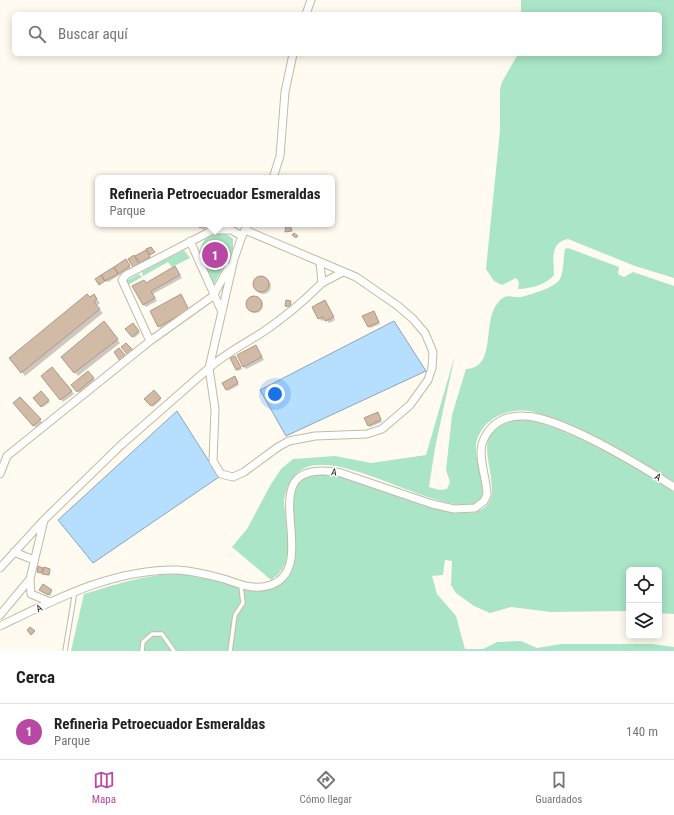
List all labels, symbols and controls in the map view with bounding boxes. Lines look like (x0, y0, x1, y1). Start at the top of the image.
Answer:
search box (12, 12, 662, 56)
icon: search (26, 23, 48, 45)
text: Buscar aquí (58, 25, 128, 43)
popup (95, 175, 335, 227)
text: Refinerìa Petroecuador Esmeraldas (109, 185, 321, 203)
text: Parque (109, 203, 145, 218)
pin: 1 (202, 240, 228, 270)
your location (265, 384, 285, 404)
street label: A (330, 466, 338, 478)
street label: A (653, 471, 663, 483)
map controls (626, 567, 662, 639)
button: locate (626, 567, 662, 603)
street label: A (34, 602, 44, 614)
button: layers (626, 603, 662, 639)
text: Cerca (16, 667, 55, 687)
text: Refinerìa Petroecuador Esmeraldas (54, 715, 265, 733)
text: 1 (26, 724, 32, 739)
text: 140 m (626, 724, 658, 739)
text: Parque (54, 733, 90, 748)
tab: Mapa (92, 769, 116, 806)
tab: Cómo llegar (299, 769, 352, 806)
tab: Guardados (535, 769, 582, 806)

